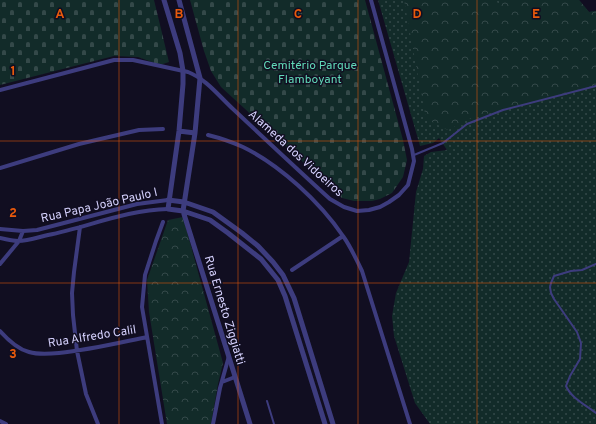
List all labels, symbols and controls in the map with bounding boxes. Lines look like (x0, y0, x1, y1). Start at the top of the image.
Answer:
text: A (55, 7, 65, 23)
text: B (175, 7, 184, 23)
text: C (294, 7, 302, 23)
text: D (412, 7, 422, 23)
text: E (532, 7, 540, 23)
park label: Cemitério Parque Flamboyant (263, 58, 357, 88)
text: 1 (10, 64, 16, 80)
street label: Alameda dos Vidoeiros (244, 107, 346, 201)
street label: Rua Papa João Paulo I (39, 185, 159, 227)
text: 2 (9, 206, 17, 222)
street label: Rua Ernesto Ziggiatti (200, 254, 248, 367)
street label: Rua Alfredo Calil (47, 322, 138, 352)
text: 3 (9, 347, 17, 363)

